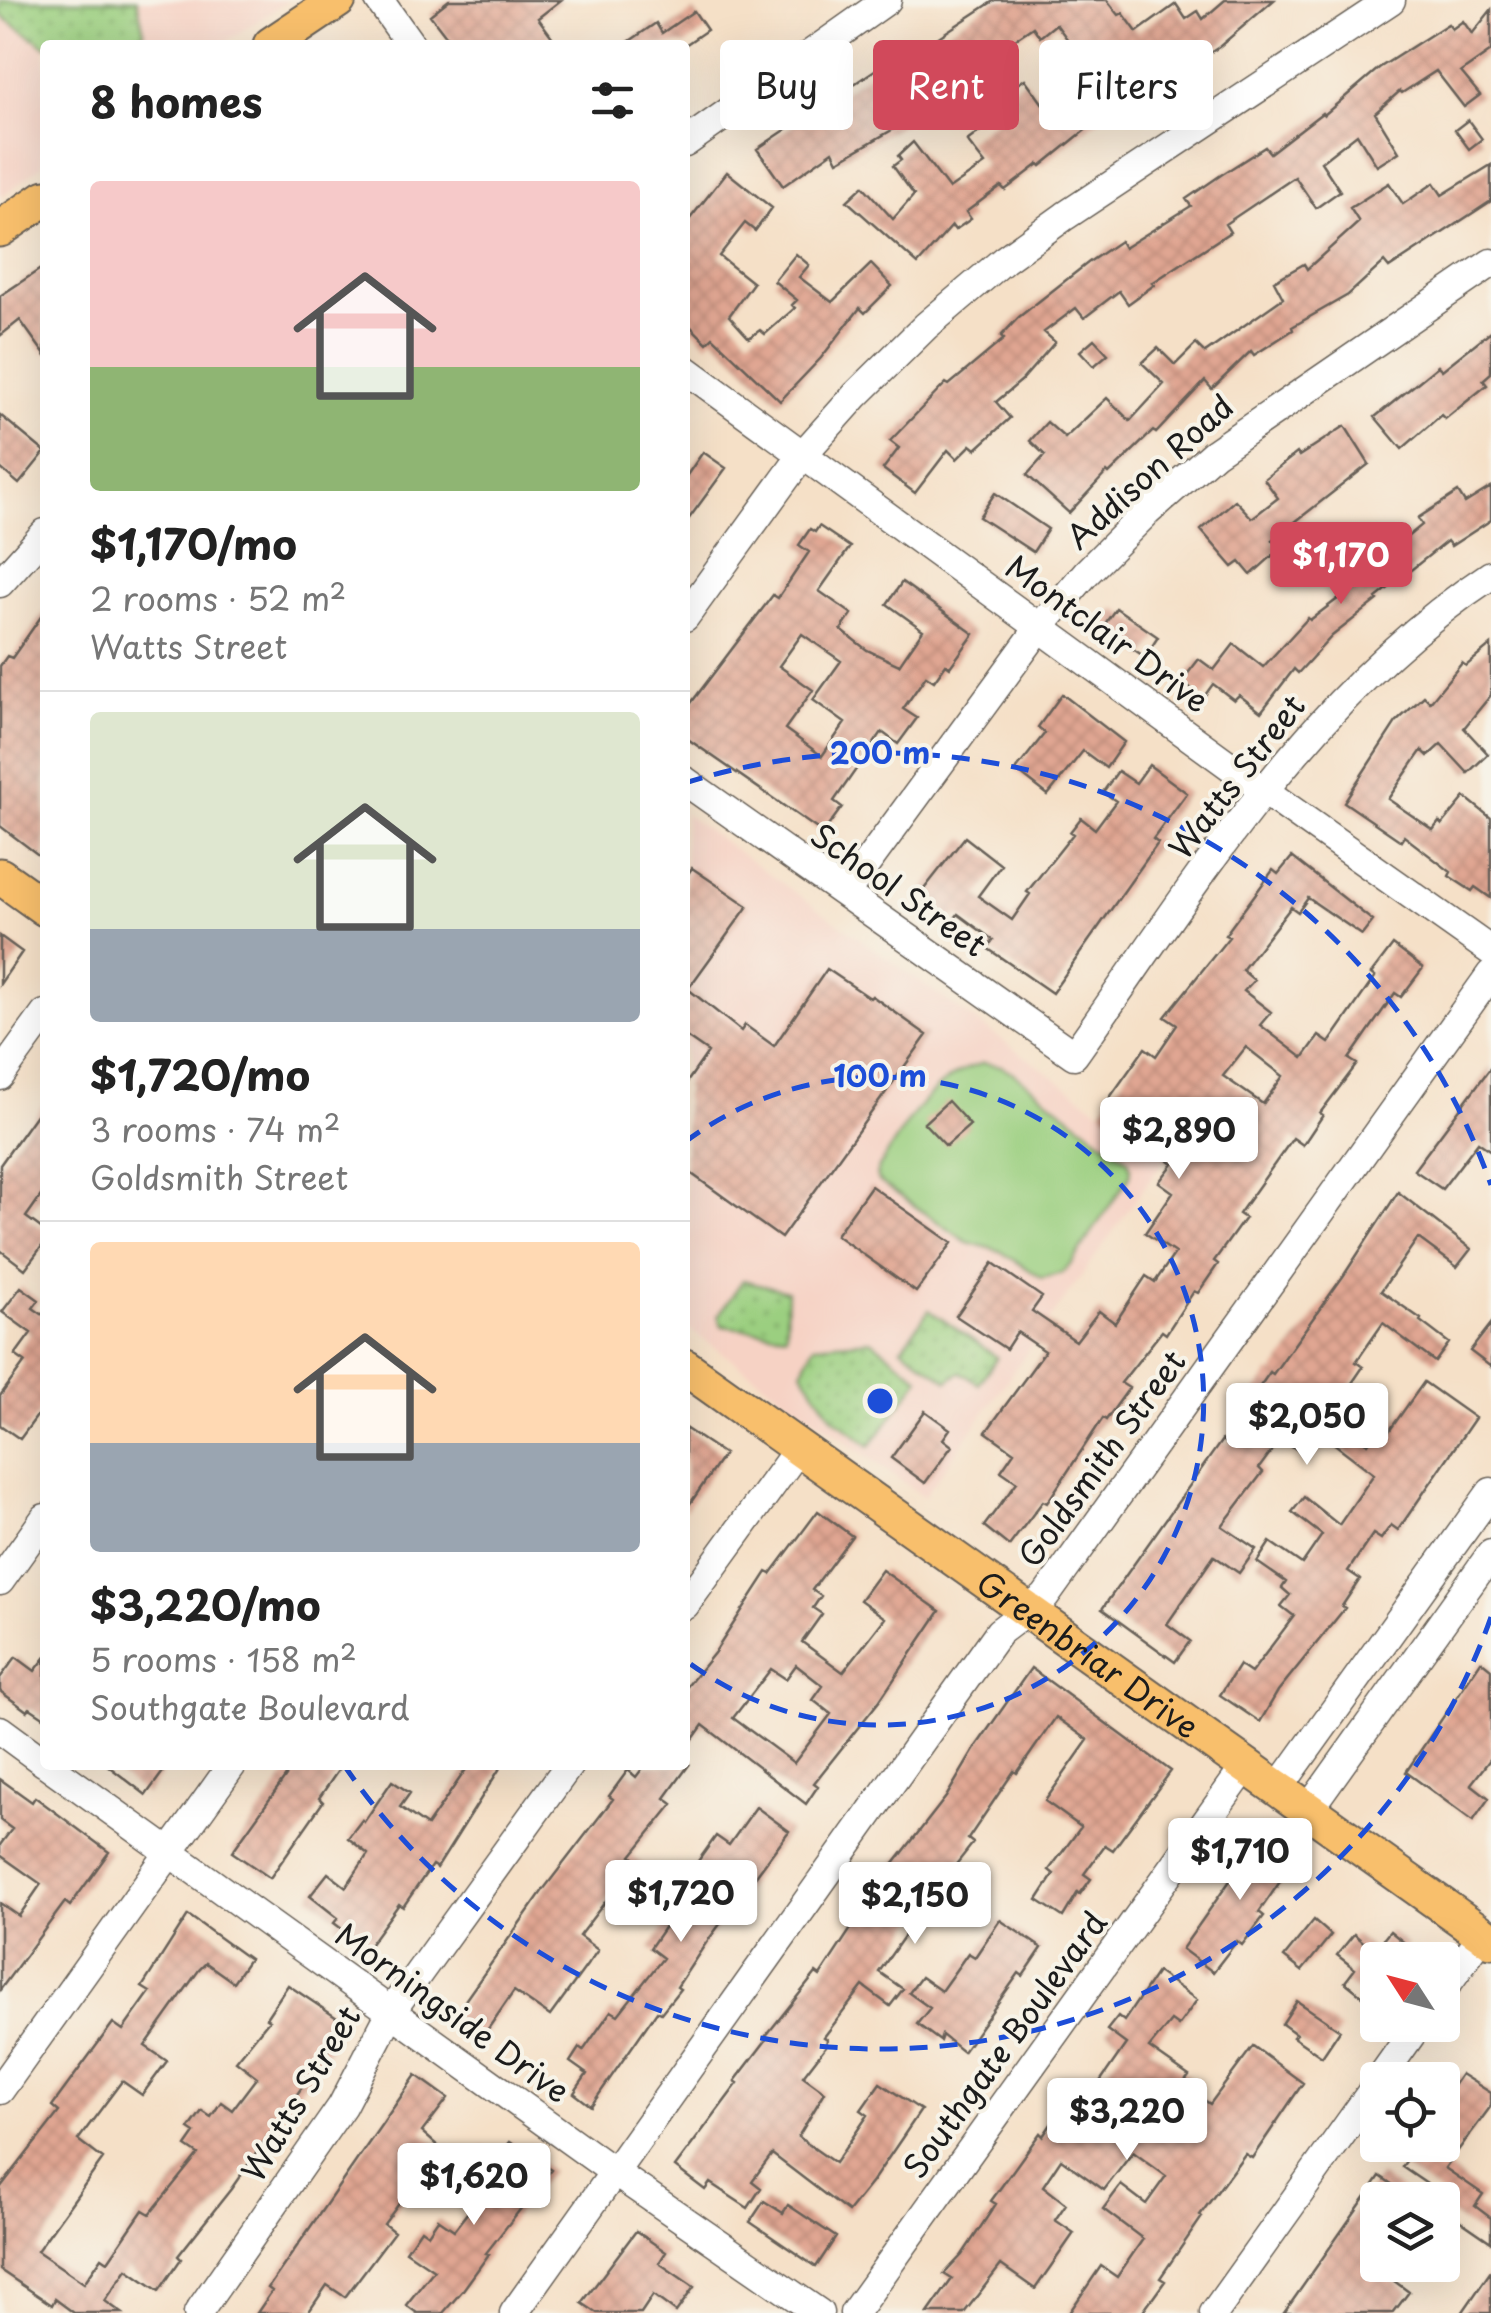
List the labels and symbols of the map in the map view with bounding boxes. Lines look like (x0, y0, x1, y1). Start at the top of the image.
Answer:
street label: Addison Road (1054, 383, 1244, 559)
pin: $1,170 (1260, 522, 1422, 607)
street label: Montclair Drive (996, 543, 1220, 723)
street label: Watts Street (1156, 684, 1316, 868)
text: 200 m (830, 729, 930, 774)
street label: School Street (801, 810, 997, 968)
text: 100 m (833, 1052, 927, 1097)
pin: $2,890 (1098, 1097, 1260, 1182)
street label: Goldsmith Street (1006, 1339, 1196, 1577)
centre of rings (862, 1383, 898, 1419)
pin: $2,050 (1226, 1383, 1388, 1468)
street label: Greenbriar Drive (967, 1558, 1209, 1749)
pin: $1,710 (1159, 1818, 1321, 1903)
pin: $1,720 (600, 1860, 762, 1945)
pin: $2,150 (834, 1862, 996, 1947)
street label: Southgate Boulevard (891, 1901, 1117, 2187)
street label: Morningside Drive (326, 1910, 580, 2114)
north arrow (1360, 1942, 1460, 2042)
street label: Watts Street (229, 1996, 371, 2190)
pin: $3,220 (1046, 2078, 1208, 2163)
pin: $1,620 (393, 2143, 555, 2228)

